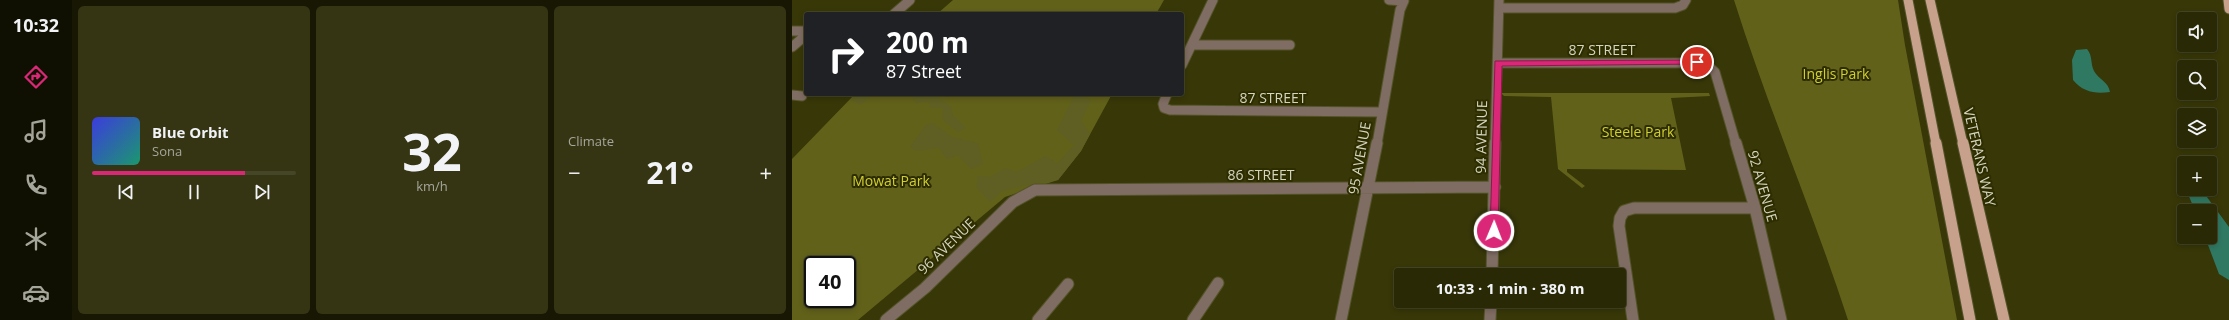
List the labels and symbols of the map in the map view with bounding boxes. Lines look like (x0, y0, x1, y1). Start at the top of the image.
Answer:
street label: 87 STREET (1569, 40, 1636, 59)
pin (1680, 45, 1714, 79)
park label: Inglis Park (1803, 64, 1870, 83)
street label: 87 STREET (1240, 88, 1307, 107)
street label: 94 AVENUE (1471, 100, 1491, 174)
street label: VETERANS WAY (1959, 106, 2001, 208)
street label: 95 AVENUE (1343, 120, 1375, 196)
park label: Steele Park (1602, 122, 1675, 141)
street label: 92 AVENUE (1744, 148, 1782, 224)
street label: 86 STREET (1228, 165, 1295, 184)
park label: Mowat Park (852, 171, 930, 190)
position arrow (1473, 210, 1515, 252)
street label: 96 AVENUE (913, 214, 979, 278)
speed limit sign: 40 (804, 256, 856, 308)

